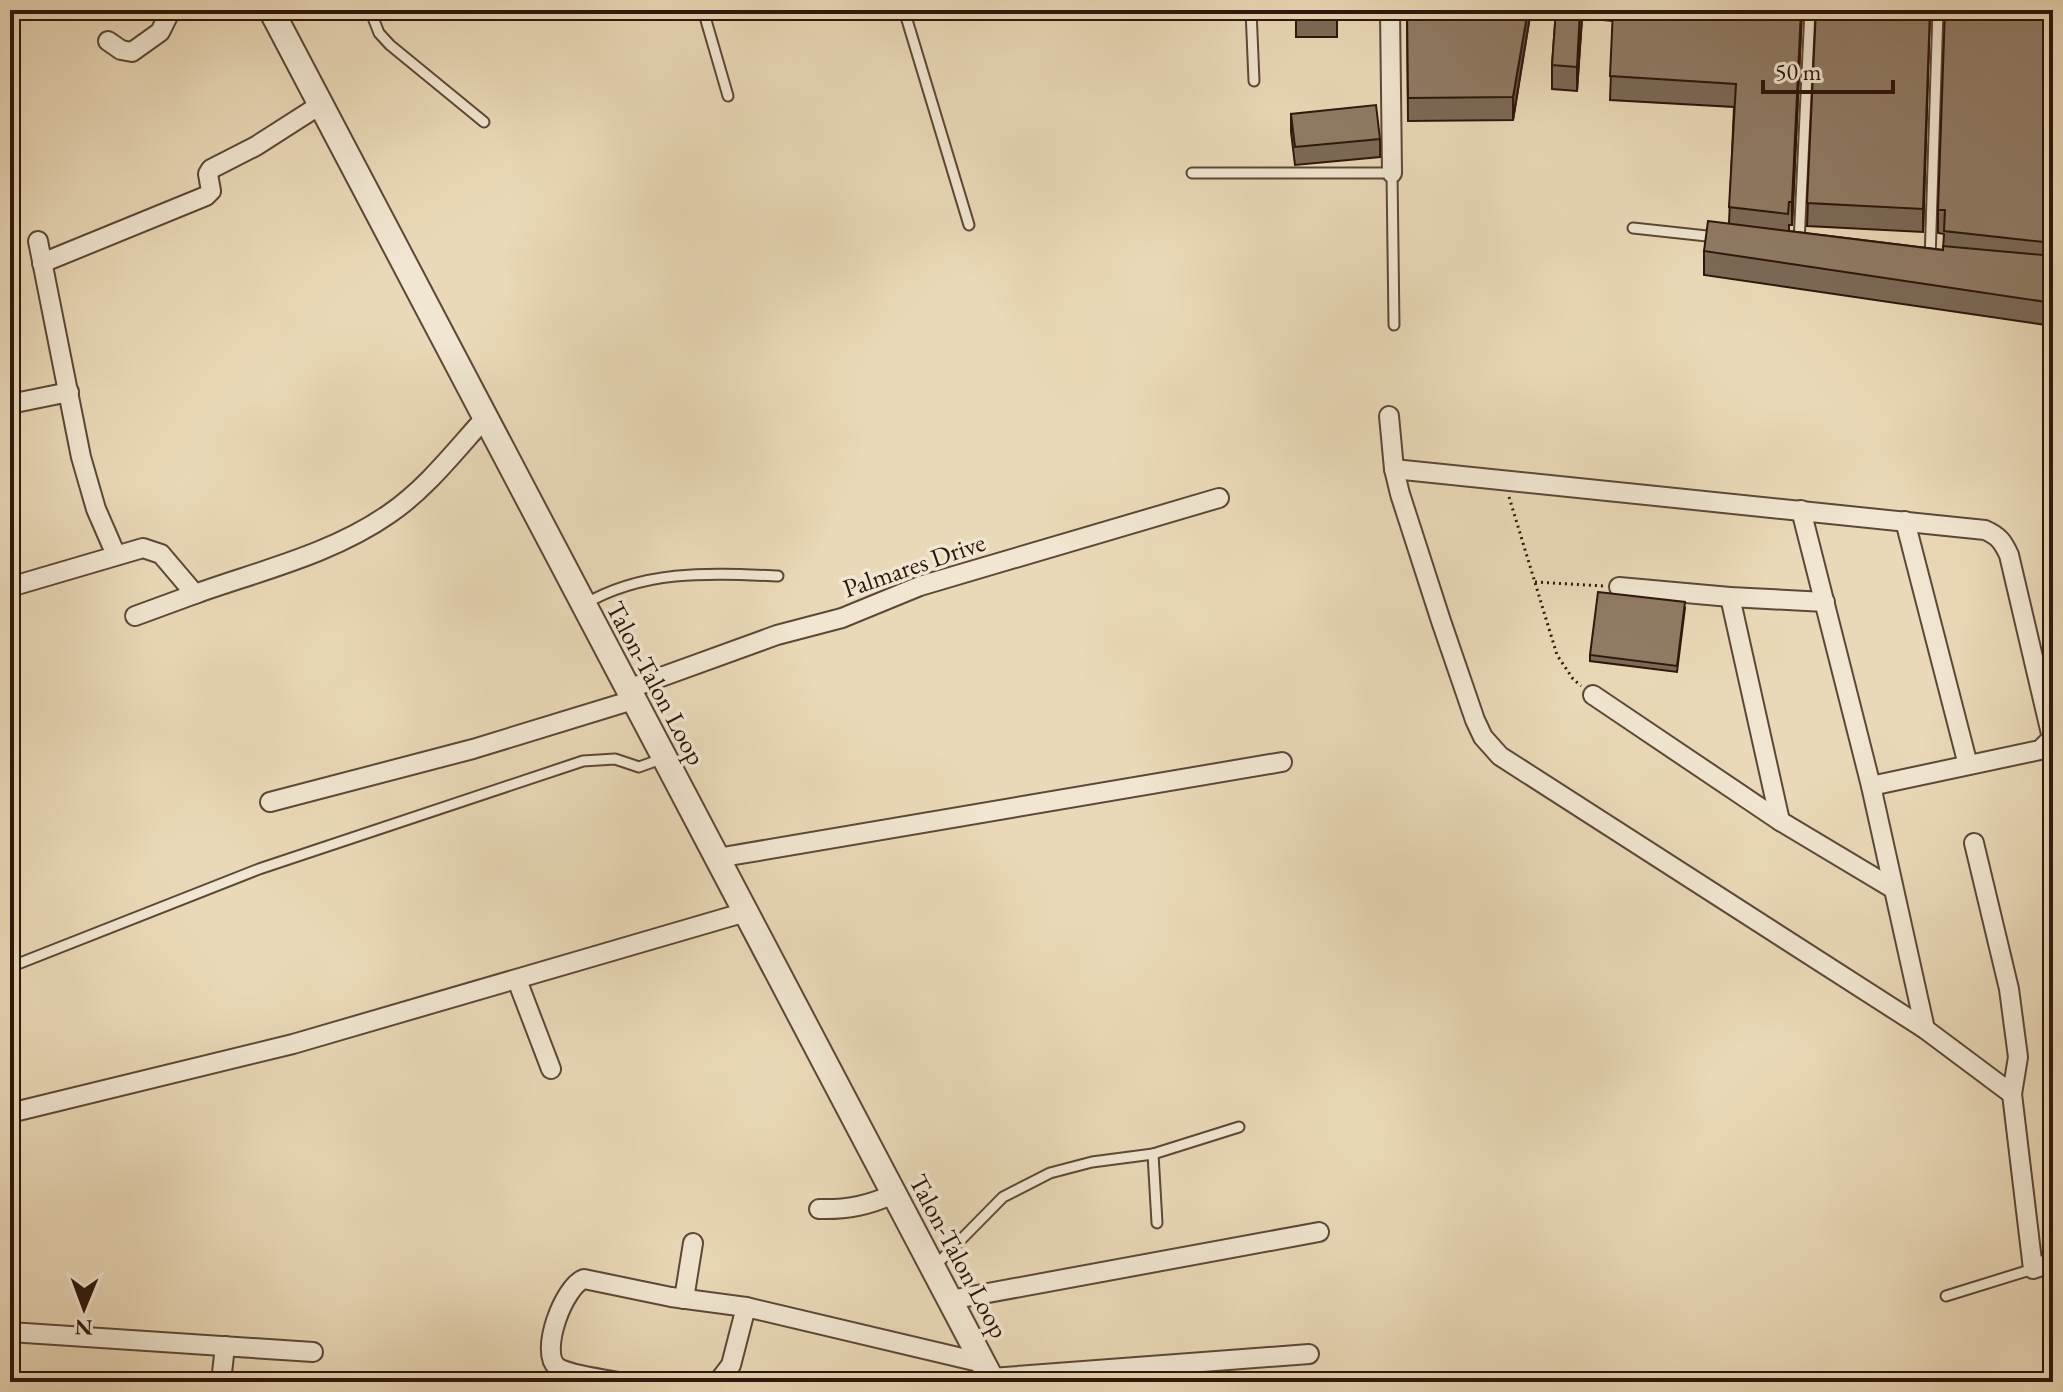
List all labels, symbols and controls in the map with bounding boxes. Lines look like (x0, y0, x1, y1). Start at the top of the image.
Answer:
scale bar (1763, 44, 1893, 94)
text: 50 m (1775, 56, 1822, 87)
street label: Palmares Drive (838, 525, 990, 605)
street label: Talon-Talon Loop (599, 595, 713, 771)
street label: Talon-Talon Loop (902, 1168, 1016, 1344)
north arrow (44, 1268, 124, 1348)
text: N (74, 1313, 93, 1342)

